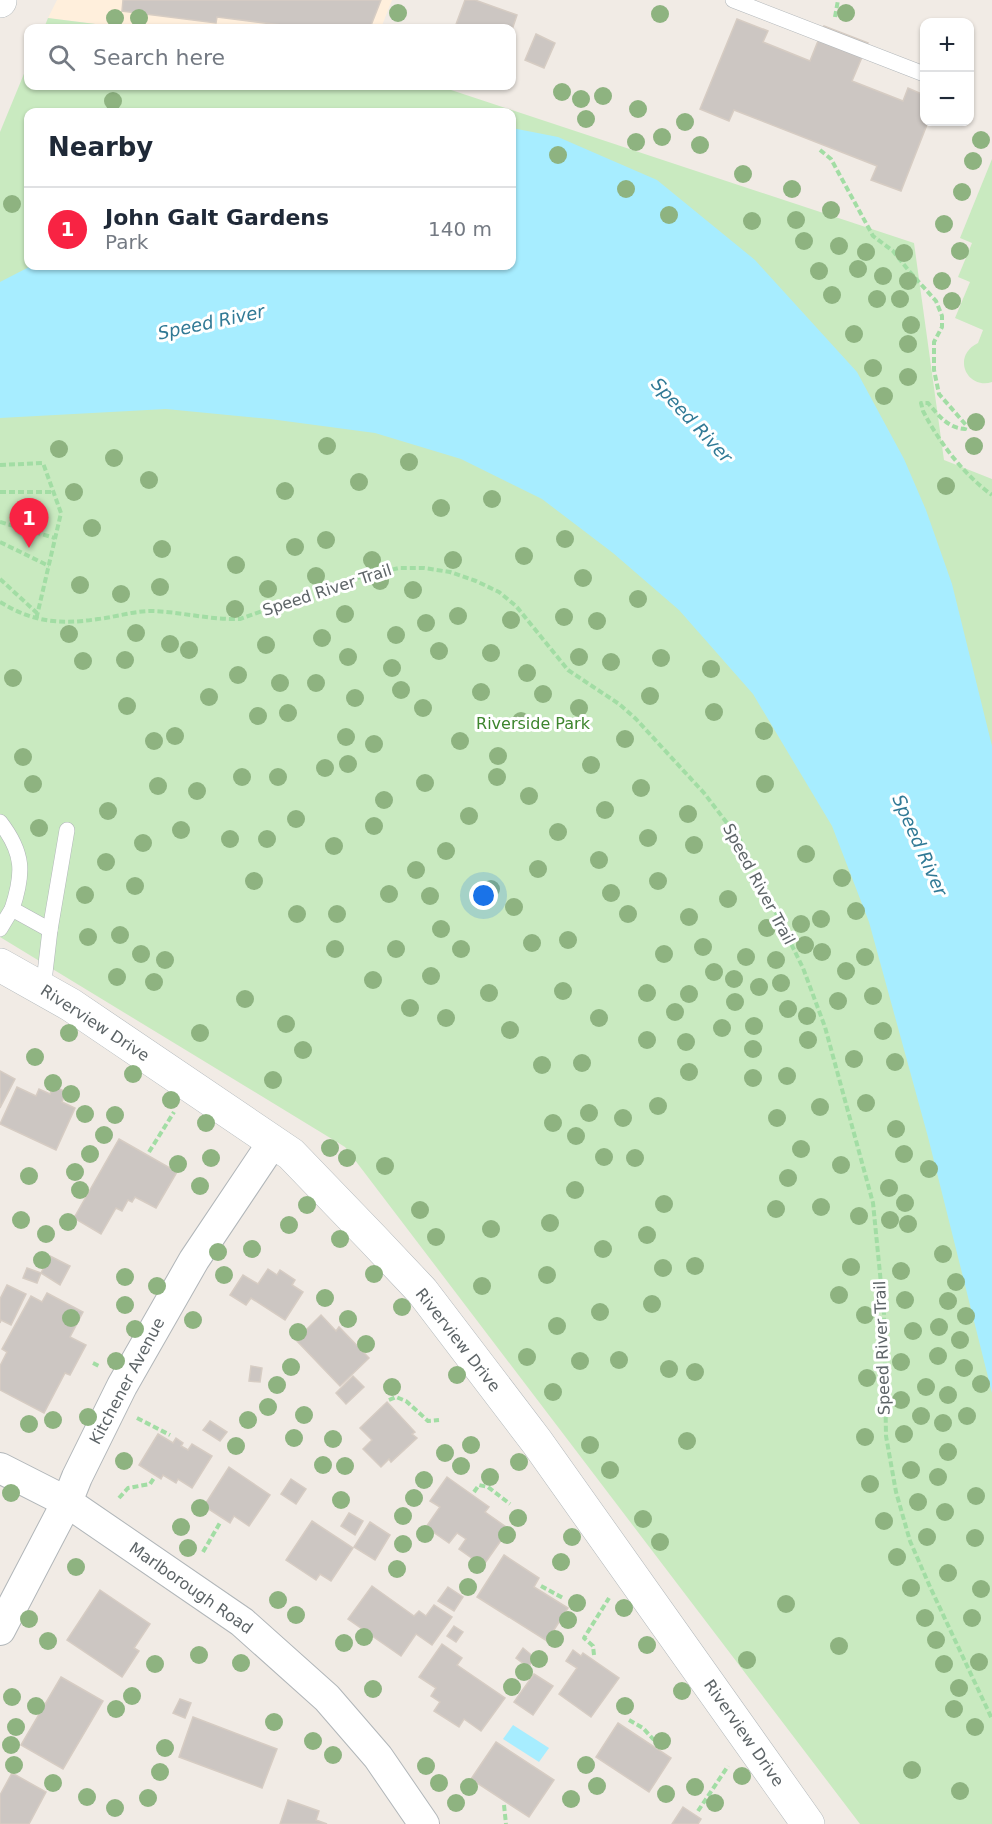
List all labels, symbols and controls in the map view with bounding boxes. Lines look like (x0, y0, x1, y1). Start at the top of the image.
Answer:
map controls (920, 18, 974, 126)
button: + (920, 18, 974, 72)
search box (24, 24, 516, 90)
icon: search (45, 41, 78, 74)
text: Search here (93, 45, 225, 70)
button: − (920, 72, 974, 126)
text: Nearby (48, 132, 153, 162)
text: John Galt Gardens (105, 205, 329, 230)
text: 1 (61, 217, 74, 241)
text: 140 m (428, 217, 492, 241)
text: Park (105, 230, 148, 254)
water label: Speed River (156, 300, 268, 344)
water label: Speed River (647, 373, 738, 468)
pin: 1 (9, 498, 48, 548)
street label: Speed River Trail (260, 560, 394, 620)
park label: Riverside Park (476, 714, 591, 733)
water label: Speed River (888, 791, 952, 900)
street label: Speed River Trail (719, 820, 799, 948)
your location (469, 881, 498, 910)
street label: Riverview Drive (37, 981, 153, 1065)
street label: Speed River Trail (870, 1280, 894, 1416)
street label: Riverview Drive (412, 1284, 504, 1396)
street label: Kitchener Avenue (85, 1314, 169, 1448)
street label: Marlborough Road (126, 1538, 256, 1638)
street label: Riverview Drive (700, 1676, 788, 1790)

